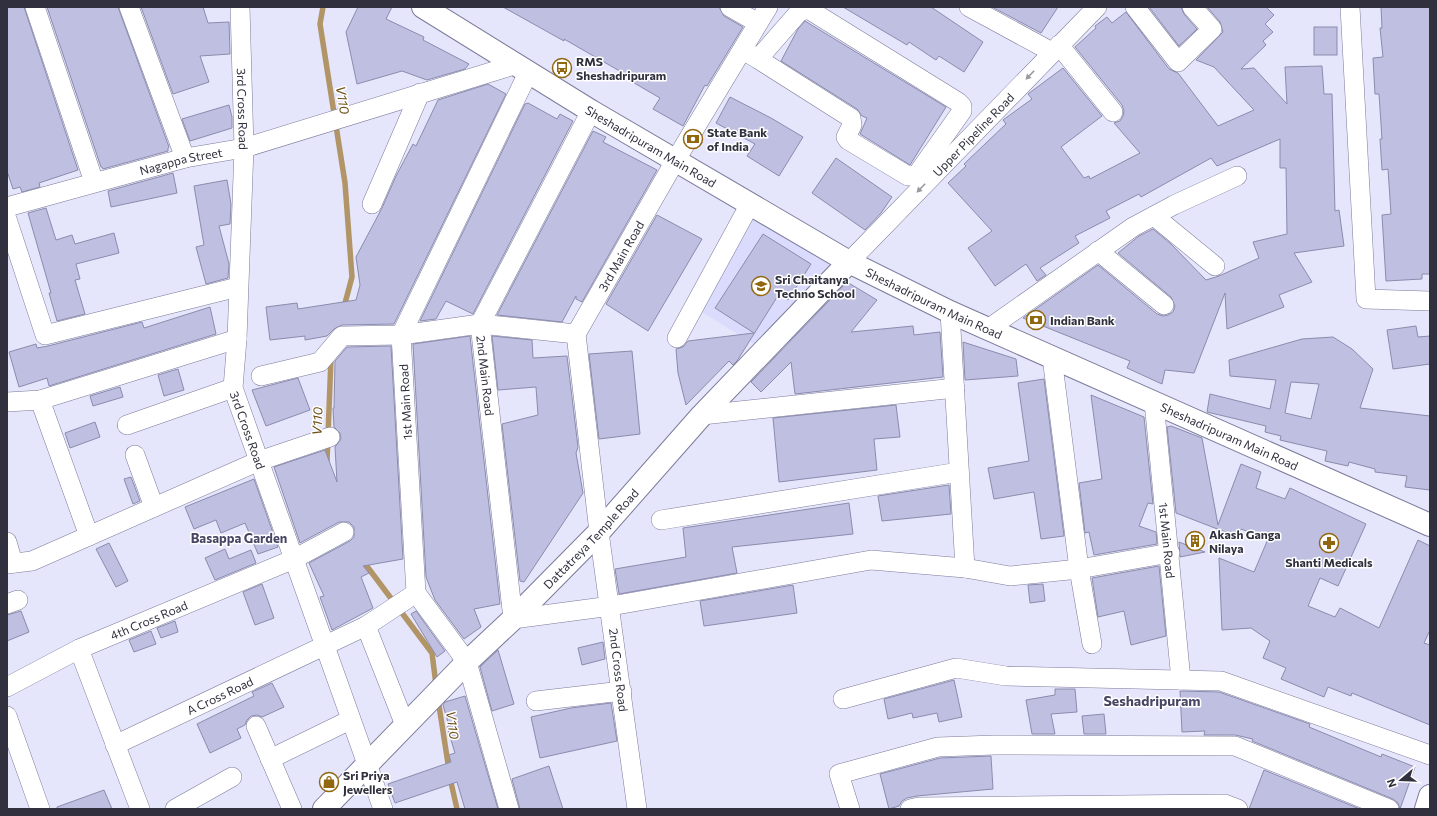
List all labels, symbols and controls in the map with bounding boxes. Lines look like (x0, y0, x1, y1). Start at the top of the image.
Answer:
place label: RMS Sheshadripuram (576, 54, 666, 82)
bus stop icon: RMS Sheshadripuram (551, 57, 573, 79)
street label: 3rd Cross Road (235, 68, 251, 150)
one-way arrow (1026, 70, 1035, 80)
water label: V110 (333, 85, 353, 116)
street label: Upper Pipeline Road (930, 90, 1017, 179)
street label: Sheshadripuram Main Road (583, 102, 719, 190)
place label: State Bank of India (707, 125, 767, 153)
bank icon: State Bank of India (682, 128, 704, 150)
street label: Nagappa Street (138, 145, 224, 177)
one-way arrow (916, 183, 926, 193)
street label: 3rd Main Road (595, 218, 646, 293)
street label: Sheshadripuram Main Road (864, 265, 1004, 341)
place label: Sri Chaitanya Techno School (775, 272, 855, 300)
school or university icon: Sri Chaitanya Techno School (750, 275, 772, 297)
bank icon: Indian Bank (1025, 309, 1047, 331)
place label: Indian Bank (1050, 313, 1115, 327)
street label: 2nd Main Road (474, 335, 497, 416)
street label: 1st Main Road (396, 364, 414, 440)
street label: 3rd Cross Road (228, 389, 268, 471)
street label: Sheshadripuram Main Road (1158, 399, 1301, 473)
water label: V110 (309, 406, 326, 435)
street label: Dattatreya Temple Road (540, 486, 641, 591)
street label: 1st Main Road (1157, 502, 1178, 579)
place label: Akash Ganga Nilaya (1209, 527, 1281, 555)
district label: Basappa Garden (191, 530, 287, 546)
building icon: Akash Ganga Nilaya (1184, 530, 1206, 552)
pharmacy icon: Shanti Medicals (1318, 532, 1340, 554)
place label: Shanti Medicals (1285, 555, 1373, 569)
street label: 4th Cross Road (108, 597, 190, 642)
street label: 2nd Cross Road (607, 628, 631, 713)
street label: A Cross Road (184, 674, 255, 717)
district label: Seshadripuram (1103, 692, 1201, 709)
water label: V110 (443, 710, 463, 741)
north arrow (1381, 760, 1421, 800)
place label: Sri Priya Jewellers (343, 768, 393, 797)
shop icon: Sri Priya Jewellers (318, 771, 340, 793)
text: N (1384, 777, 1399, 789)

